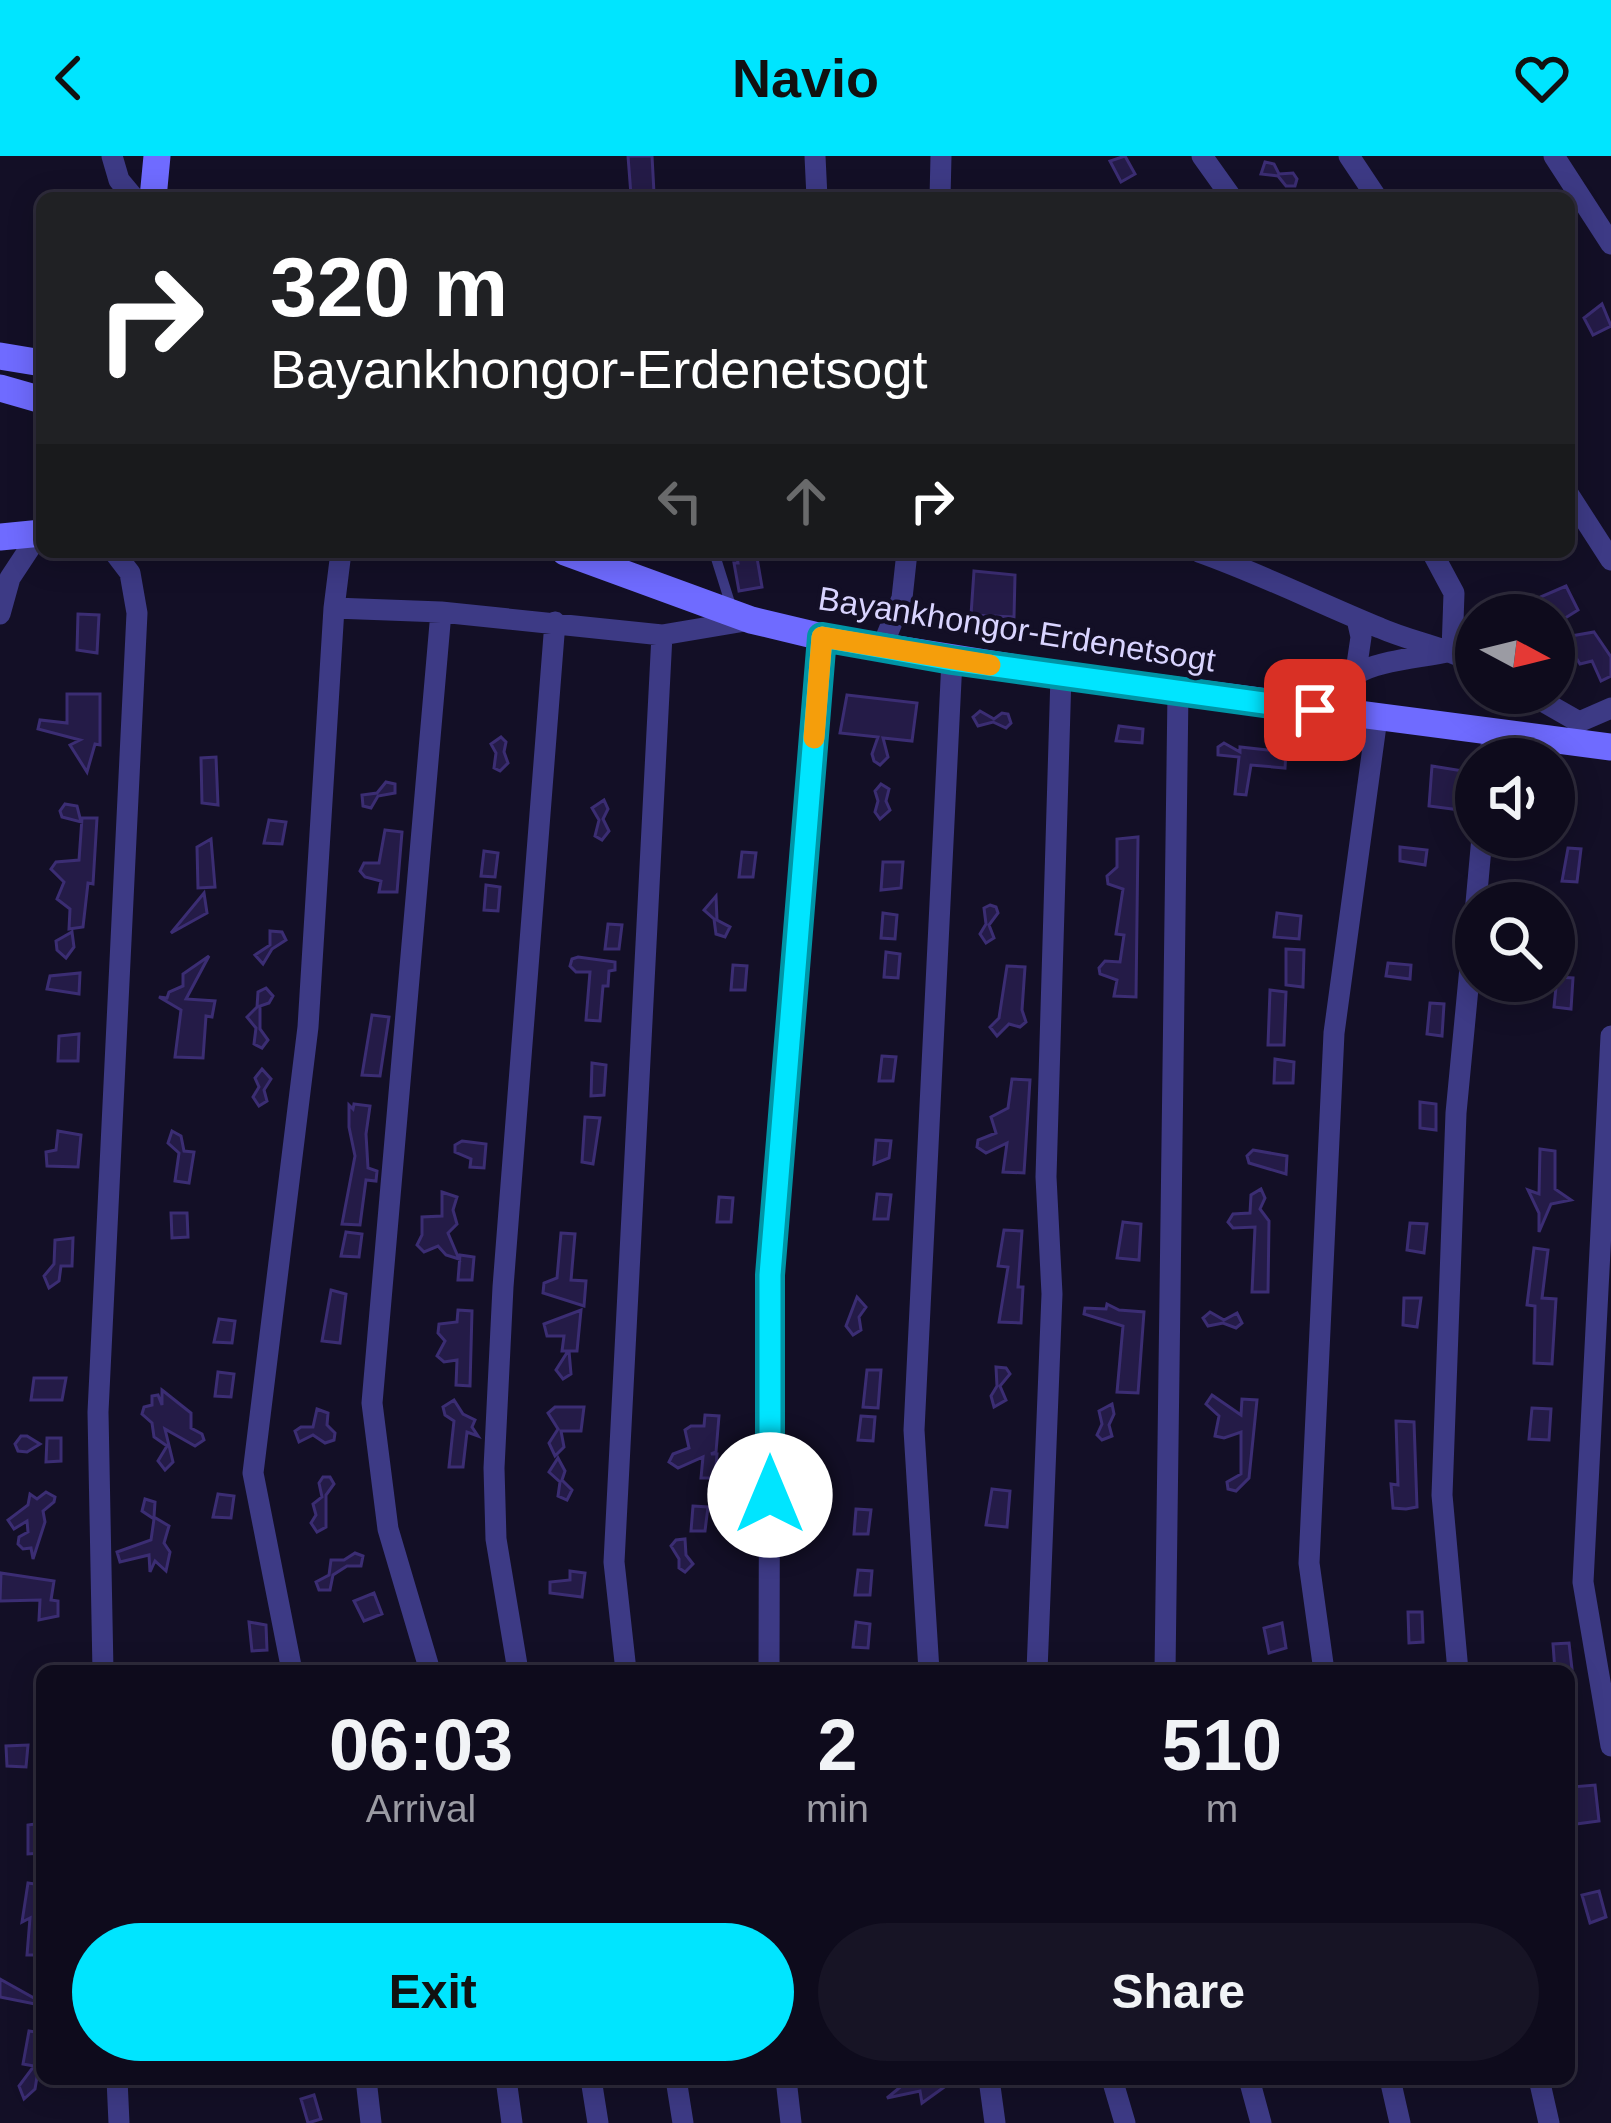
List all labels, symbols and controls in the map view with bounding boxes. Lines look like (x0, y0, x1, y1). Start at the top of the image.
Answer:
icon: back (36, 45, 102, 111)
icon: heart (1509, 45, 1575, 111)
text: Navio (732, 48, 879, 108)
icon: right (72, 240, 228, 396)
text: 320 m (270, 240, 508, 334)
text: Bayankhongor-Erdenetsogt (270, 339, 927, 399)
icon: left (647, 468, 713, 534)
icon: ahead (773, 468, 839, 534)
icon: right (899, 468, 965, 534)
street label: Bayankhongor-Erdenetsogt (816, 579, 1218, 679)
north arrow (1455, 594, 1575, 714)
map controls (1455, 594, 1575, 1002)
pin (1264, 659, 1366, 761)
icon: arrive (1282, 677, 1348, 743)
button: sound (1455, 738, 1575, 858)
button: search (1455, 882, 1575, 1002)
position arrow (707, 1432, 833, 1558)
text: 06:03 (329, 1705, 513, 1785)
text: 2 (817, 1705, 858, 1785)
text: 510 (1162, 1705, 1282, 1785)
text: Arrival (366, 1787, 476, 1830)
text: min (806, 1787, 869, 1830)
text: m (1206, 1787, 1238, 1830)
button: Exit (72, 1923, 794, 2061)
button: Share (818, 1923, 1539, 2061)

